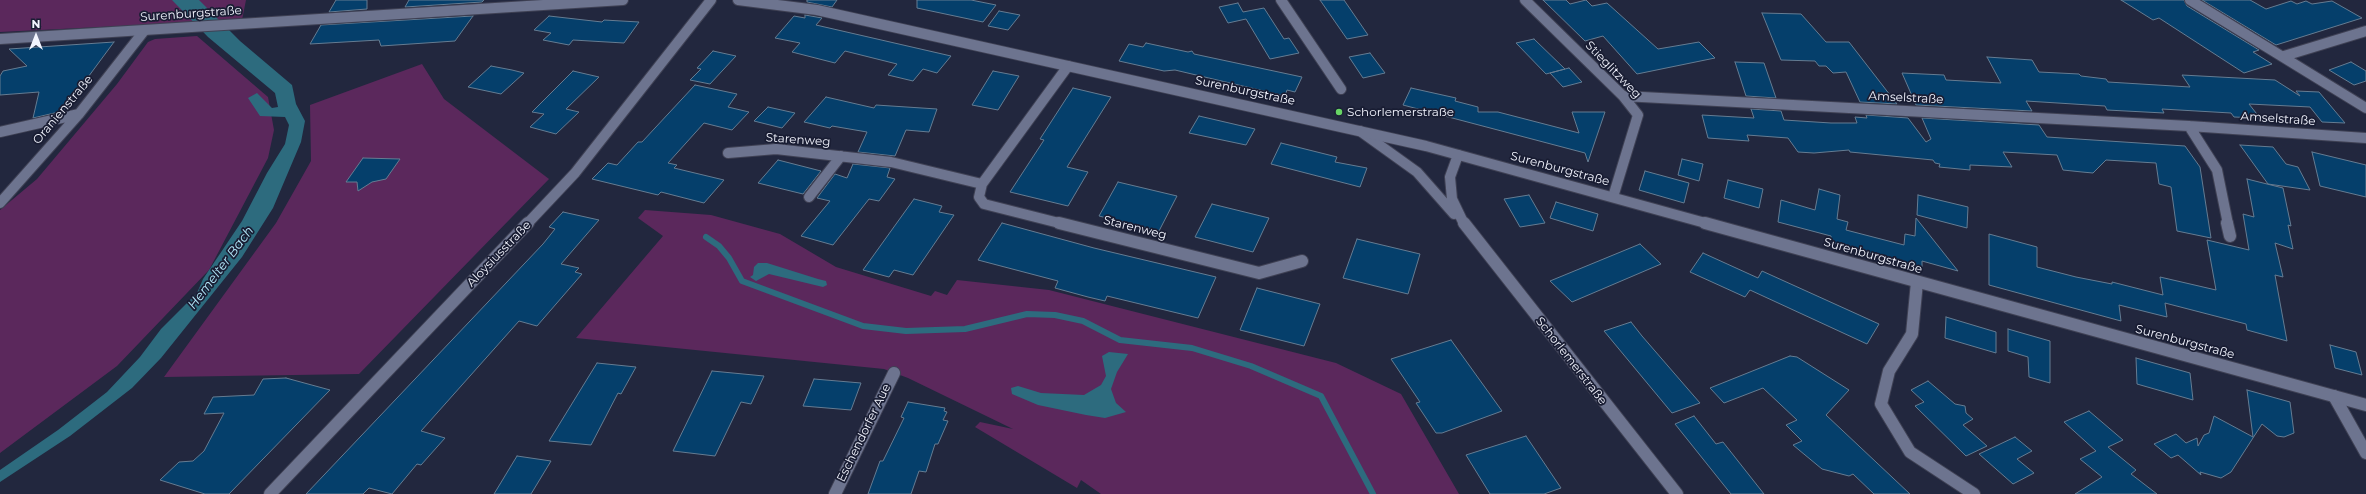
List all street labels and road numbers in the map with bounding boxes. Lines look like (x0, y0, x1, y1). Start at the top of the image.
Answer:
street label: Surenburgstraße (140, 3, 242, 25)
street label: Stieglitzweg (1582, 38, 1644, 102)
street label: Oranienstraße (30, 73, 96, 147)
street label: Surenburgstraße (1194, 73, 1296, 109)
street label: Amselstraße (1868, 89, 1944, 107)
street label: Amselstraße (2240, 109, 2316, 129)
street label: Starenweg (765, 131, 831, 149)
street label: Surenburgstraße (1509, 149, 1611, 189)
street label: Starenweg (1102, 213, 1168, 243)
street label: Aloysiusstraße (464, 218, 534, 290)
street label: Surenburgstraße (1822, 235, 1924, 277)
street label: Schorlemerstraße (1532, 314, 1610, 408)
street label: Surenburgstraße (2134, 322, 2236, 362)
street label: Eschendorfer Aue (834, 382, 894, 484)

